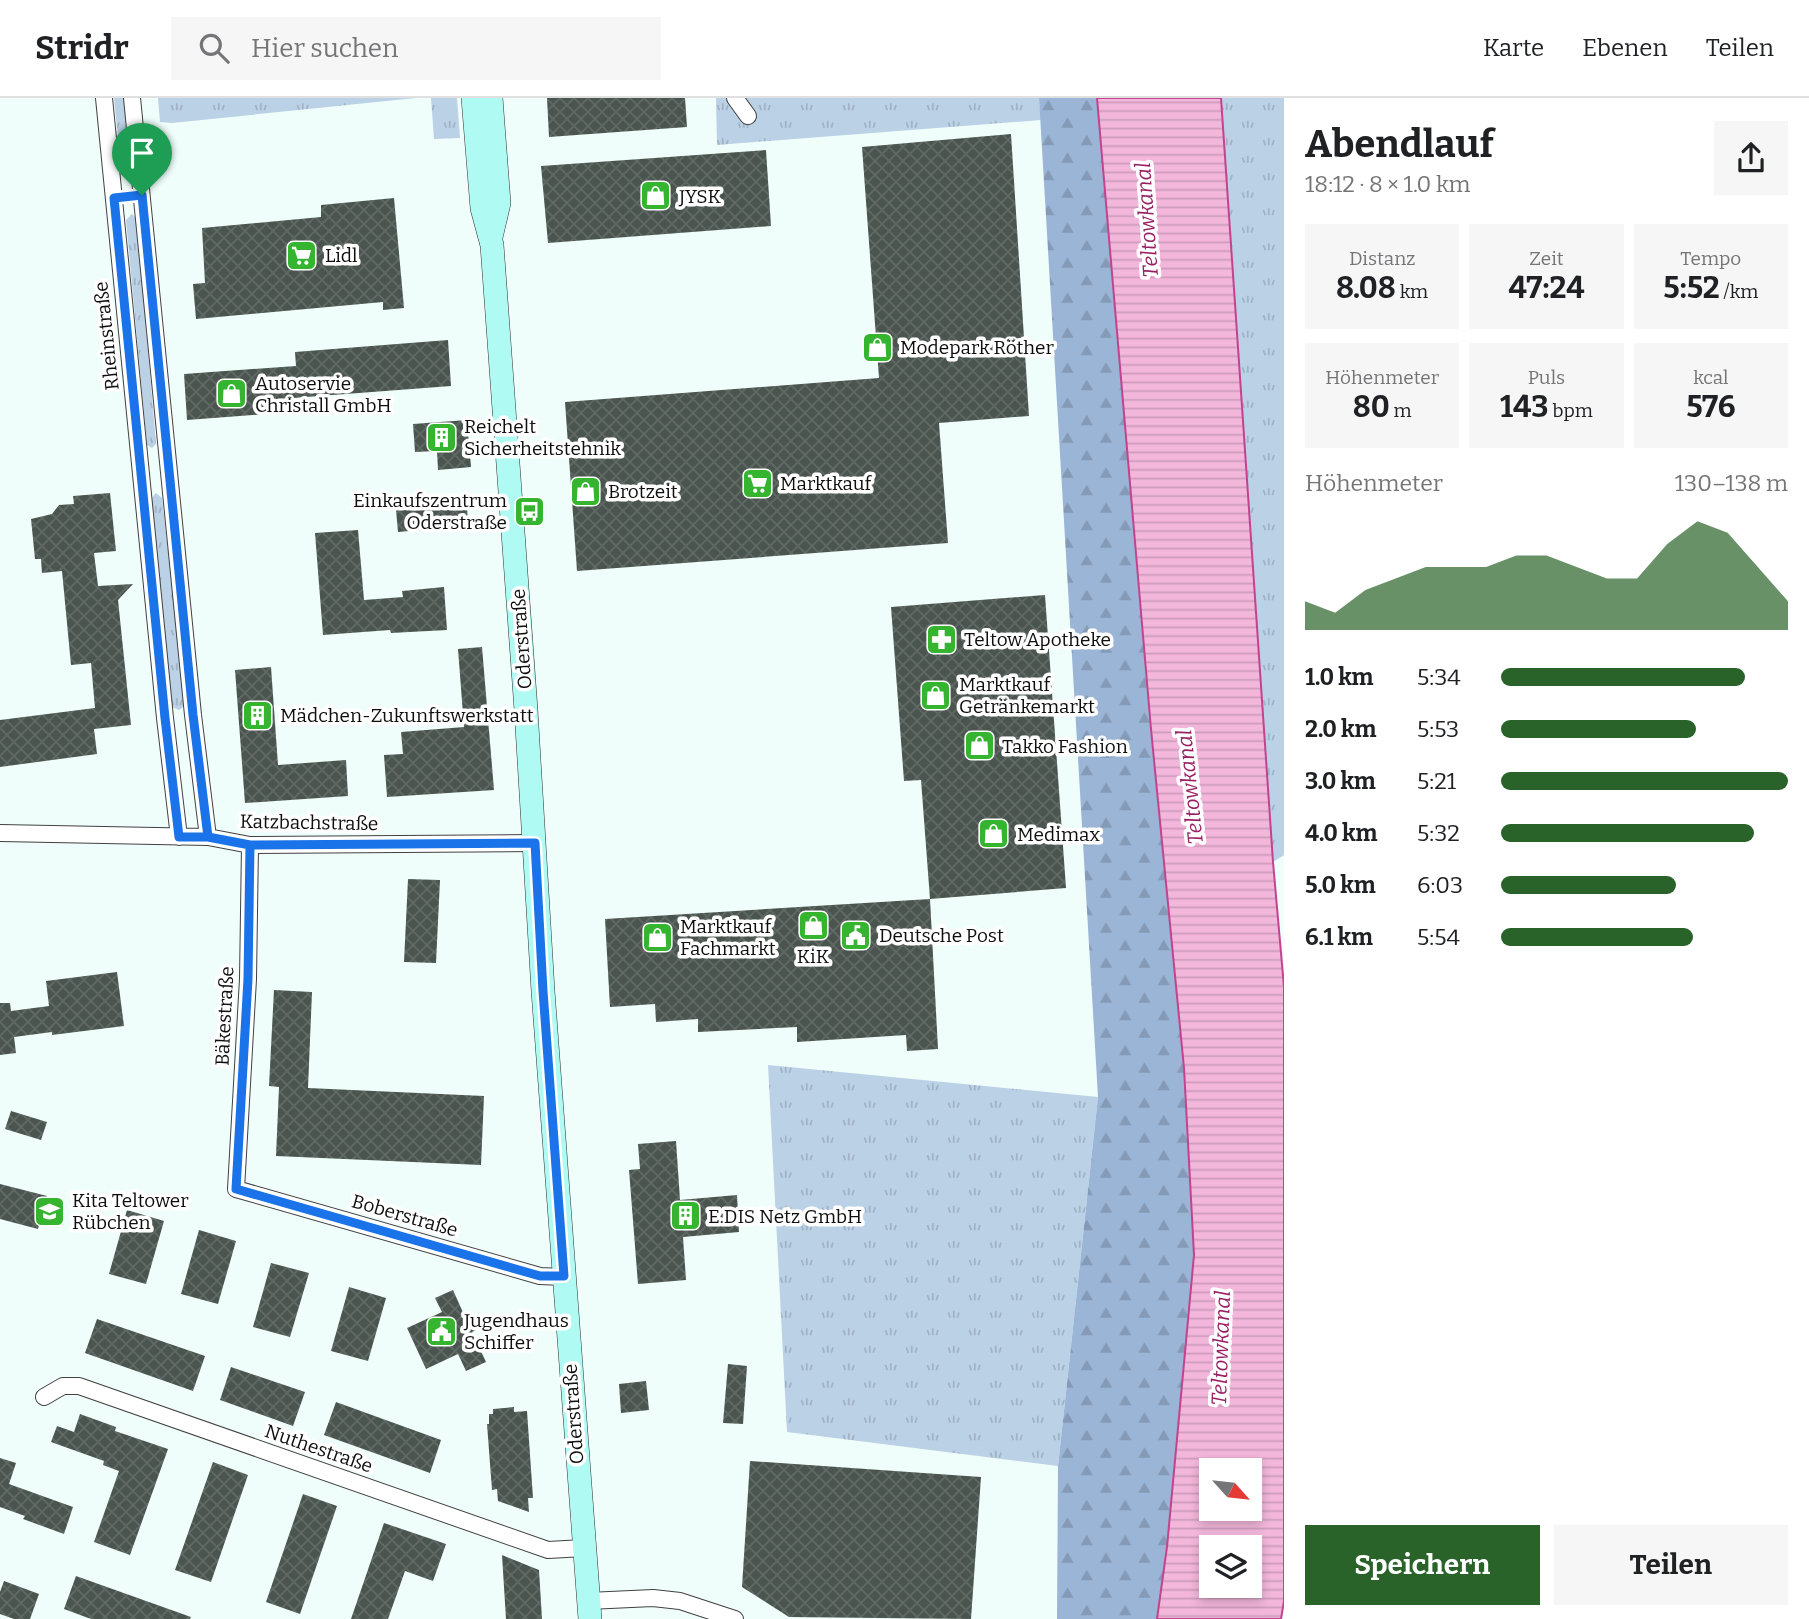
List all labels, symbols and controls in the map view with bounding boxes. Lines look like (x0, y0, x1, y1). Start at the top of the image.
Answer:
search box (171, 17, 661, 80)
text: Stridr (35, 28, 129, 68)
icon: search (195, 29, 233, 67)
text: Hier suchen (251, 33, 399, 64)
text: Karte (1483, 34, 1544, 62)
text: Ebenen (1582, 34, 1668, 62)
text: Teilen (1706, 34, 1774, 62)
text: Abendlauf (1305, 121, 1494, 167)
button: share (1714, 121, 1788, 195)
pin (112, 123, 172, 195)
icon: arrive (123, 134, 161, 172)
water label: Teltowkanal (1130, 161, 1164, 278)
text: 18:12 · 8 × 1.0 km (1305, 170, 1471, 198)
shop icon: JYSK (639, 179, 673, 213)
place label: JYSK (678, 185, 721, 208)
supermarket icon: Lidl (285, 238, 319, 272)
place label: Lidl (325, 244, 358, 267)
text: Distanz (1349, 247, 1415, 270)
text: Zeit (1529, 247, 1564, 270)
text: Tempo (1680, 247, 1741, 270)
text: 8.08 (1336, 270, 1396, 306)
text: 47:24 (1508, 270, 1585, 306)
text: 5:52 (1663, 270, 1720, 306)
street label: Rheinstraße (89, 280, 124, 391)
text: km (1396, 280, 1428, 303)
text: /km (1720, 280, 1758, 303)
shop icon: Modepark Röther (860, 330, 894, 364)
place label: Modepark Röther (900, 336, 1054, 359)
text: Höhenmeter (1325, 366, 1439, 389)
text: Puls (1528, 366, 1565, 389)
text: kcal (1693, 366, 1729, 389)
place label: Autoservie Christall GmbH (255, 372, 392, 417)
shop icon: Autoservie Christall GmbH (215, 377, 249, 411)
text: 80 (1353, 389, 1390, 425)
text: 143 (1500, 389, 1549, 425)
text: 576 (1686, 389, 1735, 425)
text: m (1390, 399, 1412, 422)
text: bpm (1549, 399, 1593, 422)
place label: Reichelt Sicherheitstehnik (464, 415, 621, 460)
building icon: Reichelt Sicherheitstehnik (424, 420, 458, 454)
supermarket icon: Marktkauf (740, 466, 774, 500)
text: Höhenmeter (1305, 469, 1443, 497)
text: 130–138 m (1675, 469, 1788, 497)
place label: Marktkauf (780, 472, 873, 495)
shop icon: Brotzeit (568, 474, 602, 508)
place label: Brotzeit (608, 480, 678, 503)
place label: Einkaufszentrum Oderstraße (353, 489, 507, 534)
bus stop icon: Einkaufszentrum Oderstraße (513, 494, 547, 528)
street label: Oderstraße (507, 588, 536, 690)
pharmacy icon: Teltow Apotheke (924, 622, 958, 656)
place label: Teltow Apotheke (964, 628, 1111, 651)
text: 1.0 km (1305, 663, 1374, 691)
text: 5:34 (1417, 663, 1461, 691)
place label: Marktkauf Getränkemarkt (959, 673, 1095, 718)
shop icon: Marktkauf Getränkemarkt (919, 678, 953, 712)
building icon: Mädchen-Zukunftswerkstatt (240, 698, 274, 732)
place label: Mädchen-Zukunftswerkstatt (280, 704, 534, 727)
text: 2.0 km (1305, 715, 1376, 743)
text: 5:53 (1417, 715, 1459, 743)
water label: Teltowkanal (1171, 728, 1209, 846)
shop icon: Takko Fashion (962, 729, 996, 763)
place label: Takko Fashion (1002, 735, 1128, 758)
text: 3.0 km (1305, 767, 1376, 795)
text: 5:21 (1417, 767, 1456, 795)
street label: Katzbachstraße (240, 810, 378, 835)
shop icon: Medimax (977, 817, 1011, 851)
text: 4.0 km (1305, 819, 1377, 847)
text: 5:32 (1417, 819, 1460, 847)
place label: Medimax (1017, 823, 1100, 846)
text: 5.0 km (1305, 871, 1376, 899)
text: 6:03 (1417, 871, 1463, 899)
shop icon: KiK (796, 908, 830, 942)
place label: Marktkauf Fachmarkt (680, 915, 776, 960)
public building icon: Deutsche Post (839, 918, 873, 952)
shop icon: Marktkauf Fachmarkt (640, 920, 674, 954)
text: 6.1 km (1305, 923, 1373, 951)
text: 5:54 (1417, 923, 1460, 951)
place label: Deutsche Post (879, 924, 1004, 947)
place label: KiK (797, 945, 830, 968)
street label: Bäkestraße (210, 966, 239, 1066)
place label: Kita Teltower Rübchen (72, 1189, 189, 1234)
street label: Boberstraße (349, 1189, 461, 1242)
school or university icon: Kita Teltower Rübchen (32, 1194, 66, 1228)
building icon: E.DIS Netz GmbH (668, 1199, 702, 1233)
place label: E.DIS Netz GmbH (708, 1205, 862, 1228)
water label: Teltowkanal (1206, 1290, 1236, 1406)
place label: Jugendhaus Schiffer (463, 1309, 569, 1354)
public building icon: Jugendhaus Schiffer (424, 1314, 458, 1348)
street label: Oderstraße (559, 1363, 588, 1465)
street label: Nuthestraße (262, 1419, 376, 1478)
north arrow (1199, 1458, 1262, 1521)
map controls (1199, 1458, 1262, 1598)
button: Speichern (1305, 1525, 1540, 1605)
button: Teilen (1554, 1525, 1788, 1605)
button: layers (1199, 1535, 1262, 1598)

